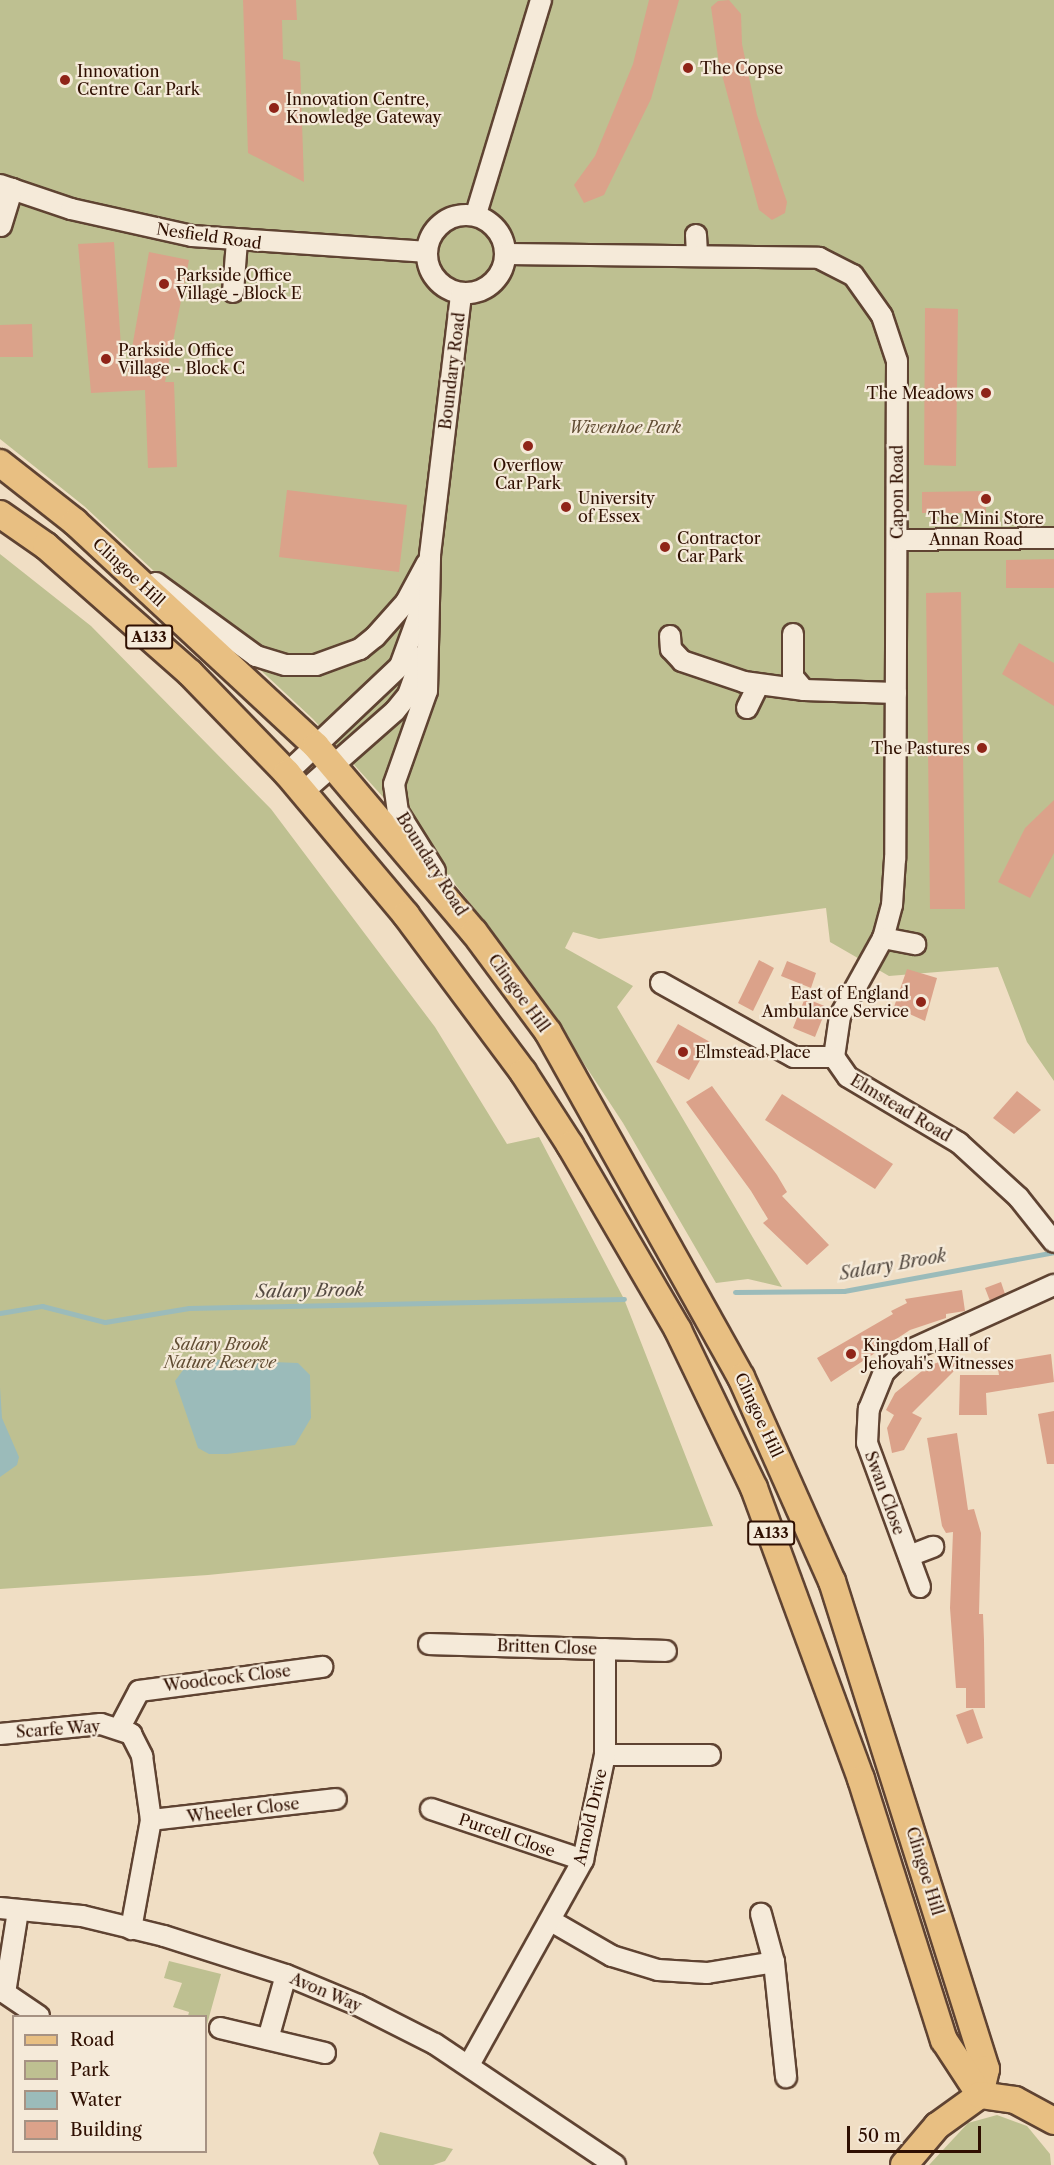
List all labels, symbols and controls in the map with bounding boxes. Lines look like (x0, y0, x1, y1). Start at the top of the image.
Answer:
place label: The Copse (700, 58, 783, 78)
place label: Innovation Centre Car Park (77, 61, 200, 99)
marker: The Copse (681, 61, 695, 75)
marker: Innovation Centre Car Park (58, 73, 72, 87)
place label: Innovation Centre, Knowledge Gateway (286, 89, 441, 127)
marker: Innovation Centre, Knowledge Gateway (267, 101, 281, 115)
street label: Nesfield Road (155, 219, 263, 253)
place label: Parkside Office Village - Block E (176, 265, 302, 303)
marker: Parkside Office Village - Block E (157, 277, 171, 291)
street label: Boundary Road (435, 311, 469, 431)
place label: Parkside Office Village - Block C (118, 340, 245, 378)
marker: Parkside Office Village - Block C (99, 352, 113, 366)
place label: The Meadows (867, 383, 974, 403)
marker: The Meadows (979, 386, 993, 400)
park label: Wivenhoe Park (569, 417, 681, 437)
marker: Overflow Car Park (521, 439, 535, 453)
street label: Capon Road (887, 445, 907, 539)
place label: Overflow Car Park (493, 455, 563, 493)
place label: University of Essex (578, 488, 655, 526)
marker: The Mini Store (979, 492, 993, 506)
marker: University of Essex (559, 500, 573, 514)
place label: The Mini Store (928, 508, 1044, 528)
place label: Contractor Car Park (677, 528, 761, 566)
street label: Annan Road (929, 529, 1023, 549)
street label: Clingoe Hill (89, 534, 169, 610)
marker: Contractor Car Park (658, 540, 672, 554)
road number: A133 (125, 625, 173, 649)
place label: The Pastures (871, 738, 970, 758)
marker: The Pastures (975, 741, 989, 755)
street label: Boundary Road (392, 809, 472, 919)
street label: Clingoe Hill (484, 950, 554, 1036)
place label: East of England Ambulance Service (762, 983, 909, 1021)
marker: East of England Ambulance Service (914, 995, 928, 1009)
place label: Elmstead Place (695, 1042, 811, 1062)
marker: Elmstead Place (676, 1045, 690, 1059)
street label: Elmstead Road (847, 1070, 955, 1146)
water label: Salary Brook (838, 1245, 948, 1285)
water label: Salary Brook (256, 1279, 364, 1303)
park label: Salary Brook Nature Reserve (164, 1334, 276, 1372)
place label: Kingdom Hall of Jehovah's Witnesses (863, 1335, 1015, 1373)
marker: Kingdom Hall of Jehovah's Witnesses (844, 1347, 858, 1361)
street label: Clingoe Hill (731, 1369, 787, 1461)
street label: Swan Close (861, 1448, 909, 1538)
road number: A133 (747, 1521, 795, 1545)
street label: Britten Close (497, 1636, 597, 1658)
street label: Woodcock Close (162, 1661, 292, 1695)
street label: Scarfe Way (15, 1716, 101, 1742)
street label: Arnold Drive (570, 1767, 610, 1867)
street label: Wheeler Close (186, 1794, 300, 1826)
street label: Purcell Close (456, 1809, 558, 1861)
street label: Clingoe Hill (902, 1824, 948, 1918)
street label: Avon Way (287, 1968, 365, 2016)
legend (12, 2015, 207, 2153)
text: Road (70, 2029, 115, 2051)
text: Park (70, 2059, 109, 2081)
text: Water (70, 2089, 122, 2111)
scale bar (850, 2114, 984, 2152)
text: Building (70, 2119, 142, 2141)
text: 50 m (858, 2125, 901, 2147)

